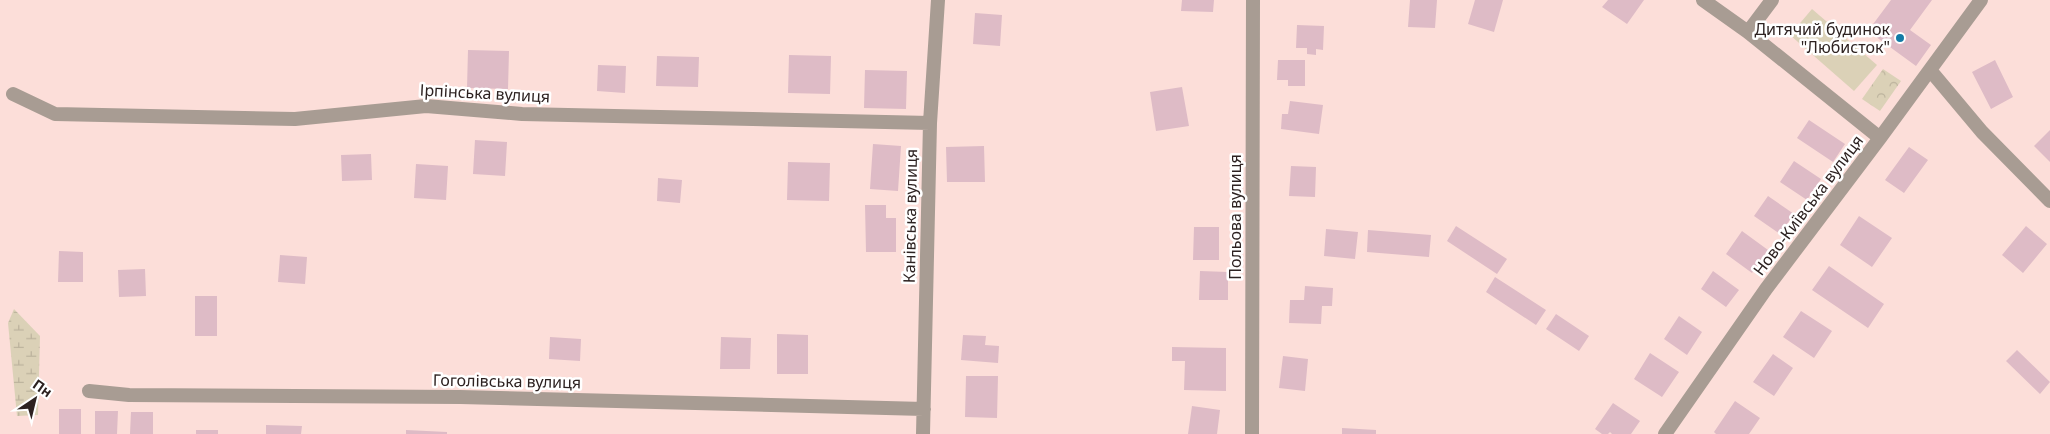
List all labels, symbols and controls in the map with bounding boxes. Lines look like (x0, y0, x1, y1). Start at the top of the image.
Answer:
place label: Дитячий будинок "Любисток" (1754, 18, 1890, 58)
marker: Дитячий будинок "Любисток" (1894, 32, 1906, 44)
street label: Ірпінська вулиця (419, 79, 551, 107)
street label: Ново-Київська вулиця (1748, 130, 1868, 280)
street label: Канівська вулиця (898, 149, 922, 283)
street label: Польова вулиця (1224, 154, 1246, 280)
street label: Гоголівська вулиця (433, 369, 581, 393)
north arrow (10, 374, 60, 424)
text: Пн (29, 374, 56, 401)

